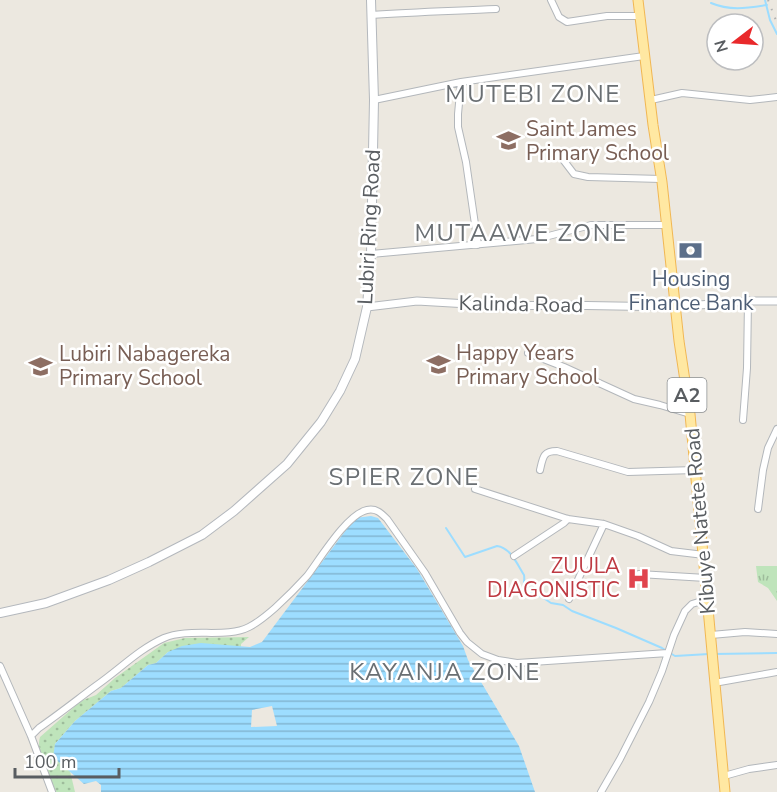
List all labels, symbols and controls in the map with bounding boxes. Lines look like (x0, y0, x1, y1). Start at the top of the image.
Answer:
north arrow (705, 12, 765, 72)
text: N (709, 37, 734, 55)
district label: MUTEBI ZONE (445, 78, 621, 110)
place label: Saint James Primary School (526, 115, 670, 167)
school or university icon: Saint James Primary School (495, 128, 521, 154)
street label: Lubiri Ring Road (351, 149, 387, 305)
district label: MUTAAWE ZONE (415, 217, 627, 249)
bank icon: Housing Finance Bank (678, 238, 704, 264)
place label: Housing Finance Bank (628, 265, 754, 317)
street label: Kalinda Road (458, 289, 584, 319)
place label: Happy Years Primary School (456, 339, 600, 391)
place label: Lubiri Nabagereka Primary School (59, 340, 230, 392)
school or university icon: Happy Years Primary School (425, 352, 451, 378)
school or university icon: Lubiri Nabagereka Primary School (28, 353, 54, 379)
road number: A2 (668, 378, 706, 412)
street label: Kibuye Natete Road (678, 427, 722, 615)
district label: SPIER ZONE (328, 461, 480, 493)
place label: ZUULA DIAGONISTIC (487, 552, 620, 604)
hospital icon: ZUULA DIAGONISTIC (625, 565, 651, 591)
district label: KAYANJA ZONE (349, 656, 541, 688)
scale bar (15, 741, 118, 779)
text: 100 m (24, 750, 76, 774)

